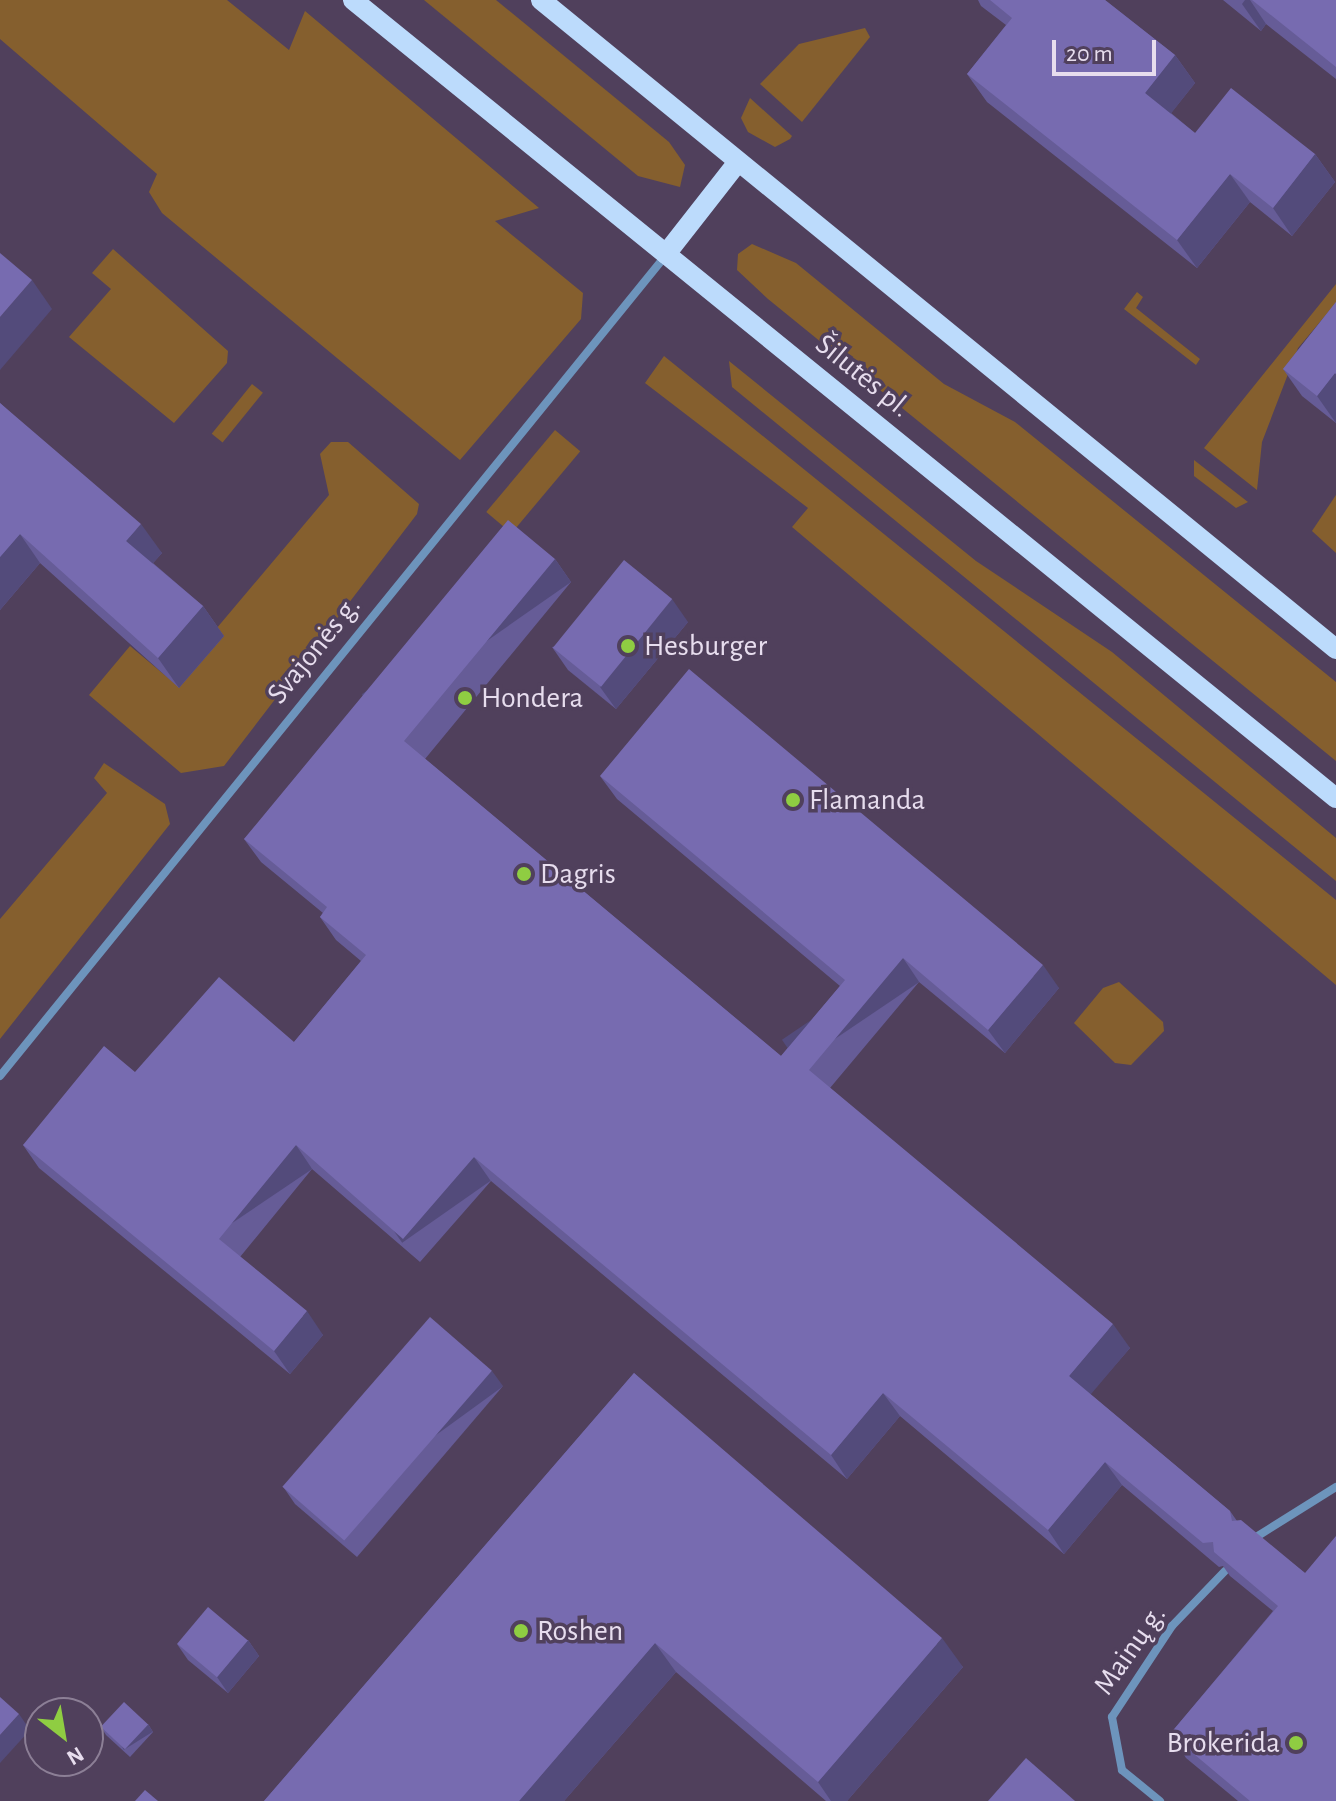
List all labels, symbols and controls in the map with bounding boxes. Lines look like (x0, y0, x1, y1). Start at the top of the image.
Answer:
scale bar (1056, 24, 1160, 74)
text: 20 m (1066, 42, 1113, 66)
street label: Šilutės pl. (808, 327, 918, 425)
street label: Svajonės g. (259, 589, 369, 711)
place label: Hesburger (644, 628, 767, 664)
marker: Hesburger (619, 637, 637, 655)
place label: Hondera (481, 680, 583, 716)
marker: Hondera (456, 689, 474, 707)
place label: Flamanda (809, 782, 925, 818)
marker: Flamanda (784, 791, 802, 809)
place label: Dagris (540, 856, 616, 892)
marker: Dagris (515, 865, 533, 883)
street label: Mainų g. (1086, 1598, 1174, 1702)
place label: Roshen (537, 1613, 623, 1649)
marker: Roshen (512, 1622, 530, 1640)
north arrow (24, 1697, 104, 1777)
place label: Brokerida (1166, 1725, 1280, 1761)
marker: Brokerida (1287, 1734, 1305, 1752)
text: N (63, 1742, 88, 1769)

